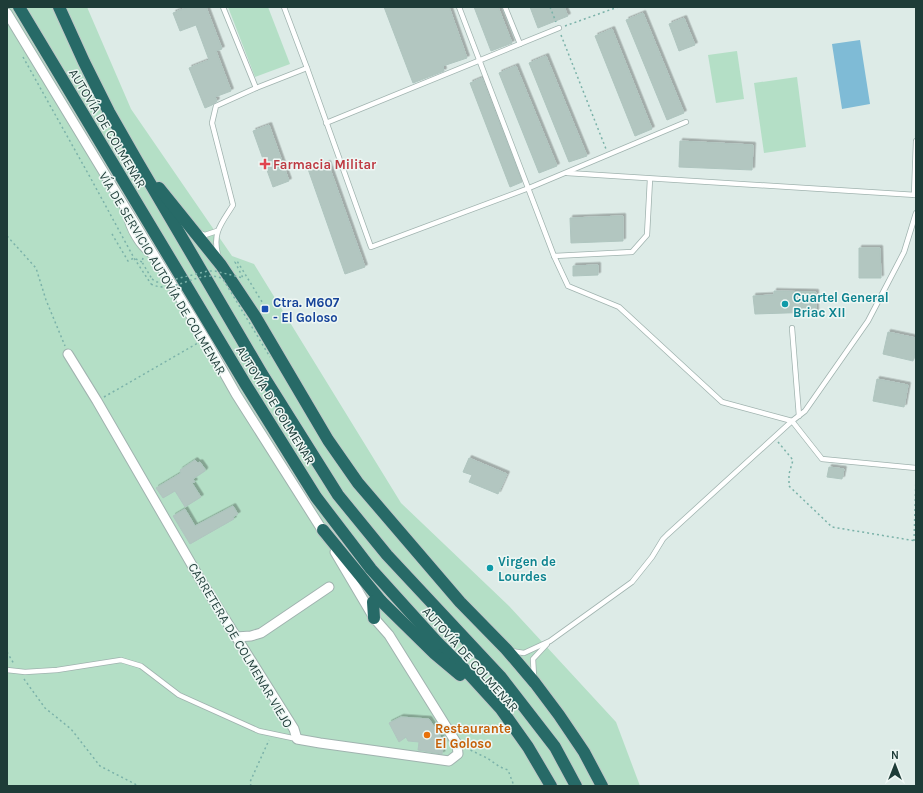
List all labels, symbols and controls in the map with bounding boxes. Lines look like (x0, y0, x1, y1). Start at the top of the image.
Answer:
street label: AUTOVÍA DE COLMENAR (66, 65, 151, 191)
place label: Farmacia Militar (273, 157, 377, 172)
marker: Farmacia Militar (260, 159, 270, 169)
street label: VÍA DE SERVICIO AUTOVÍA DE COLMENAR (96, 168, 231, 377)
place label: Cuartel General Briac XII (793, 290, 889, 320)
place label: Ctra. M607 - El Goloso (273, 295, 340, 325)
marker: Cuartel General Briac XII (780, 299, 790, 309)
marker: Ctra. M607 - El Goloso (260, 304, 270, 314)
street label: AUTOVÍA DE COLMENAR (233, 342, 320, 467)
place label: Virgen de Lourdes (498, 554, 556, 584)
street label: CARRETERA DE COLMENAR VIEJO (185, 560, 296, 731)
marker: Virgen de Lourdes (485, 563, 495, 573)
street label: AUTOVÍA DE COLMENAR (419, 602, 523, 715)
place label: Restaurante El Goloso (435, 721, 511, 751)
marker: Restaurante El Goloso (422, 730, 432, 740)
north arrow (875, 745, 915, 785)
text: N (891, 749, 899, 762)

